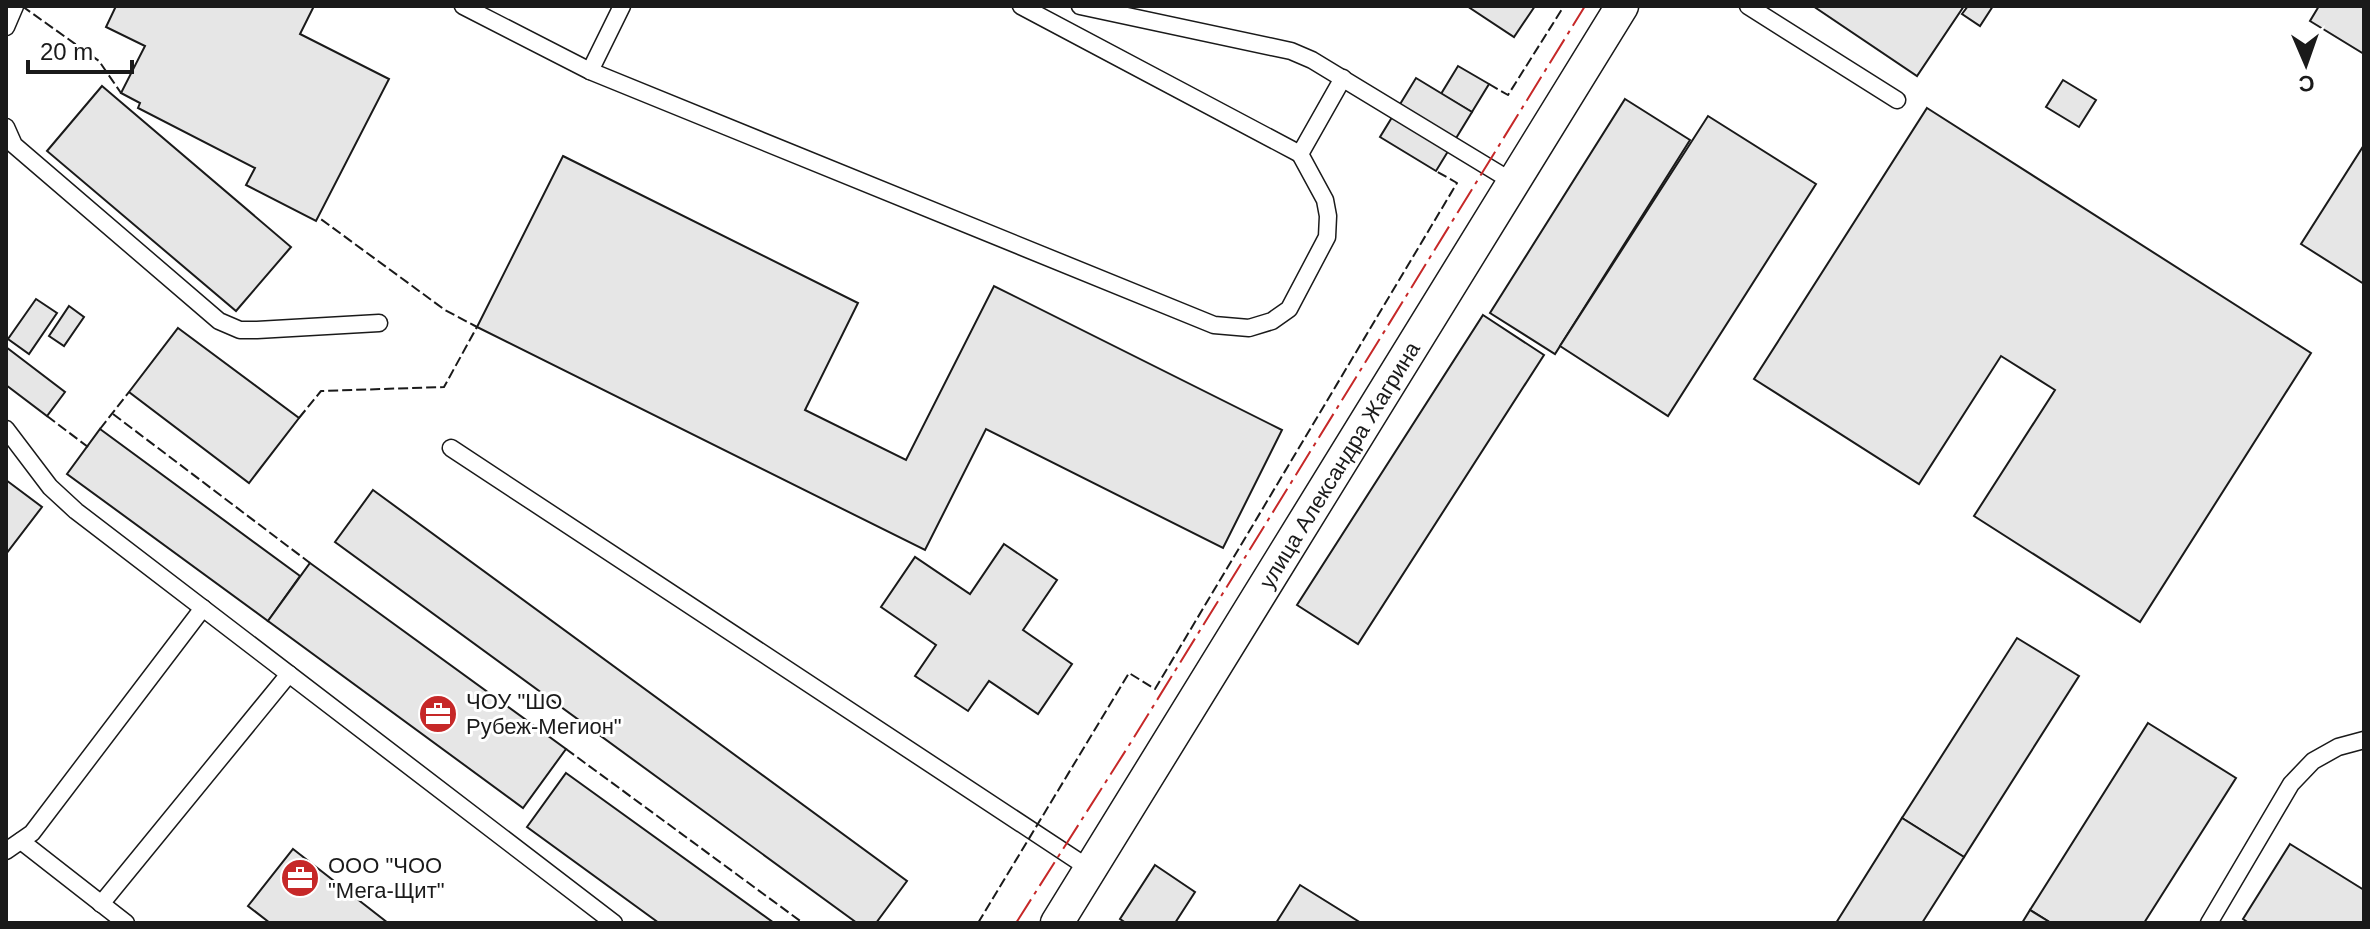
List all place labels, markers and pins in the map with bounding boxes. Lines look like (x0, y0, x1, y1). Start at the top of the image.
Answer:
place label: ЧОУ "ШО Рубеж-Мегион" (466, 689, 622, 739)
office icon: ЧОУ "ШО Рубеж-Мегион" (417, 693, 459, 735)
place label: ООО "ЧОО "Мега-Щит" (328, 853, 445, 903)
office icon: ООО "ЧОО "Мега-Щит" (279, 857, 321, 899)

